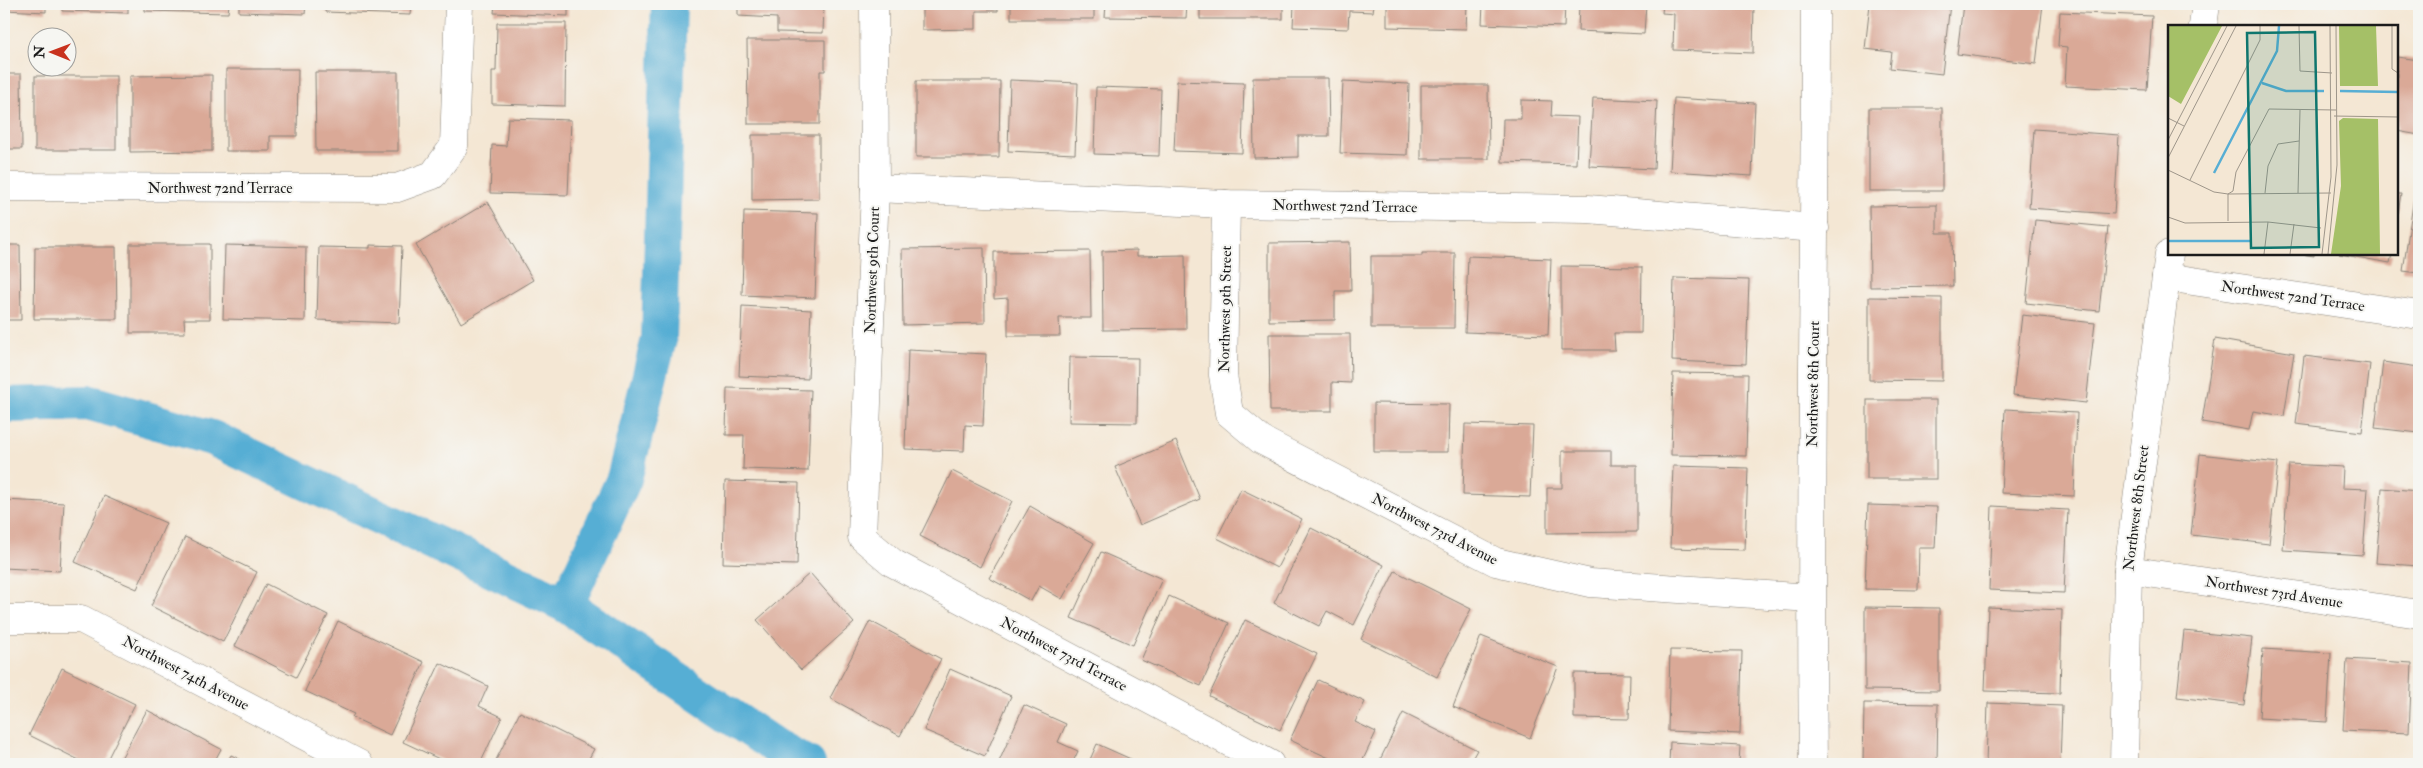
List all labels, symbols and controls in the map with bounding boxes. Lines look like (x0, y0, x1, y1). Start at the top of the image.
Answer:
inset map (2168, 25, 2398, 255)
north arrow (28, 28, 78, 78)
text: N (31, 45, 48, 59)
street label: Northwest 72nd Terrace (148, 179, 292, 198)
street label: Northwest 72nd Terrace (1272, 196, 1418, 217)
street label: Northwest 9th Court (861, 206, 884, 334)
street label: Northwest 9th Street (1215, 245, 1236, 373)
street label: Northwest 72nd Terrace (2220, 277, 2366, 316)
street label: Northwest 8th Court (1803, 321, 1824, 447)
street label: Northwest 8th Street (2119, 444, 2154, 572)
street label: Northwest 73rd Avenue (1368, 489, 1501, 569)
street label: Northwest 73rd Avenue (2204, 572, 2344, 613)
street label: Northwest 73rd Terrace (997, 613, 1130, 696)
street label: Northwest 74th Avenue (119, 632, 252, 715)

